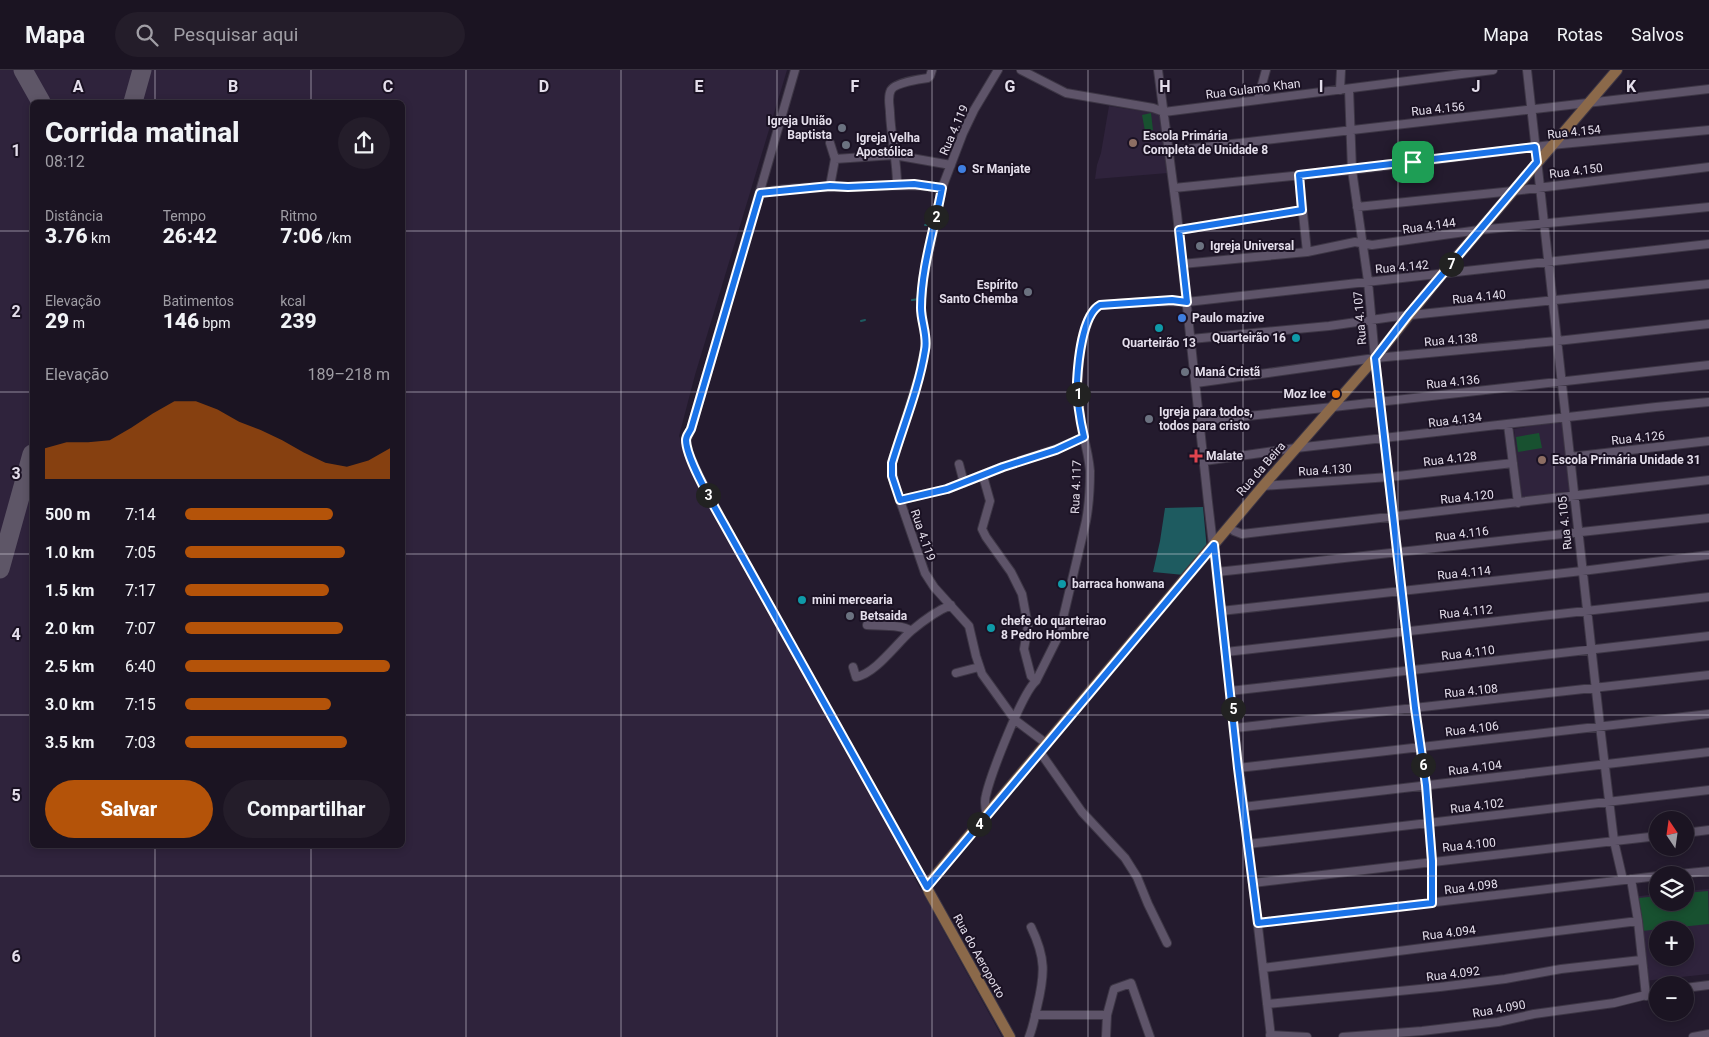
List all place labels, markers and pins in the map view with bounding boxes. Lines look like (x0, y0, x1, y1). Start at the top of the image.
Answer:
place label: Igreja União Baptista (767, 114, 833, 142)
marker: Igreja União Baptista (836, 122, 848, 134)
place label: Escola Primária Completa de Unidade 8 (1143, 129, 1268, 157)
place label: Igreja Velha Apostólica (856, 131, 921, 159)
marker: Escola Primária Completa de Unidade 8 (1127, 137, 1139, 149)
marker: Igreja Velha Apostólica (840, 139, 852, 151)
pin (1392, 141, 1434, 183)
place label: Sr Manjate (972, 162, 1031, 176)
marker: Sr Manjate (956, 163, 968, 175)
pin: 2 (924, 204, 948, 230)
place label: Igreja Universal (1210, 239, 1294, 253)
marker: Igreja Universal (1194, 240, 1206, 252)
pin: 7 (1438, 252, 1464, 276)
place label: Espírito Santo Chemba (939, 278, 1019, 306)
marker: Espírito Santo Chemba (1022, 286, 1034, 298)
place label: Paulo mazive (1192, 311, 1265, 325)
marker: Paulo mazive (1176, 312, 1188, 324)
marker: Quarteirão 13 (1153, 322, 1165, 334)
place label: Quarteirão 16 (1212, 331, 1286, 345)
marker: Quarteirão 16 (1290, 332, 1302, 344)
place label: Quarteirão 13 (1122, 336, 1196, 350)
place label: Maná Cristã (1195, 365, 1261, 379)
marker: Maná Cristã (1179, 366, 1191, 378)
pin: 1 (1066, 382, 1090, 406)
place label: Moz Ice (1283, 387, 1327, 401)
marker: Moz Ice (1330, 388, 1342, 400)
place label: Igreja para todos, todos para cristo (1159, 405, 1253, 433)
marker: Igreja para todos, todos para cristo (1143, 413, 1155, 425)
place label: Malate (1206, 449, 1244, 463)
marker: Malate (1190, 450, 1202, 462)
place label: Escola Primária Unidade 31 (1552, 453, 1701, 467)
marker: Escola Primária Unidade 31 (1536, 454, 1548, 466)
pin: 3 (696, 482, 720, 508)
place label: barraca honwana (1072, 577, 1165, 591)
marker: barraca honwana (1056, 578, 1068, 590)
place label: mini mercearia (812, 593, 893, 607)
marker: mini mercearia (796, 594, 808, 606)
place label: Betsaida (860, 609, 908, 623)
marker: Betsaida (844, 610, 856, 622)
place label: chefe do quarteirao 8 Pedro Hombre (1001, 614, 1107, 642)
marker: chefe do quarteirao 8 Pedro Hombre (985, 622, 997, 634)
pin: 5 (1220, 696, 1246, 722)
pin: 6 (1410, 752, 1436, 778)
pin: 4 (966, 812, 992, 836)

